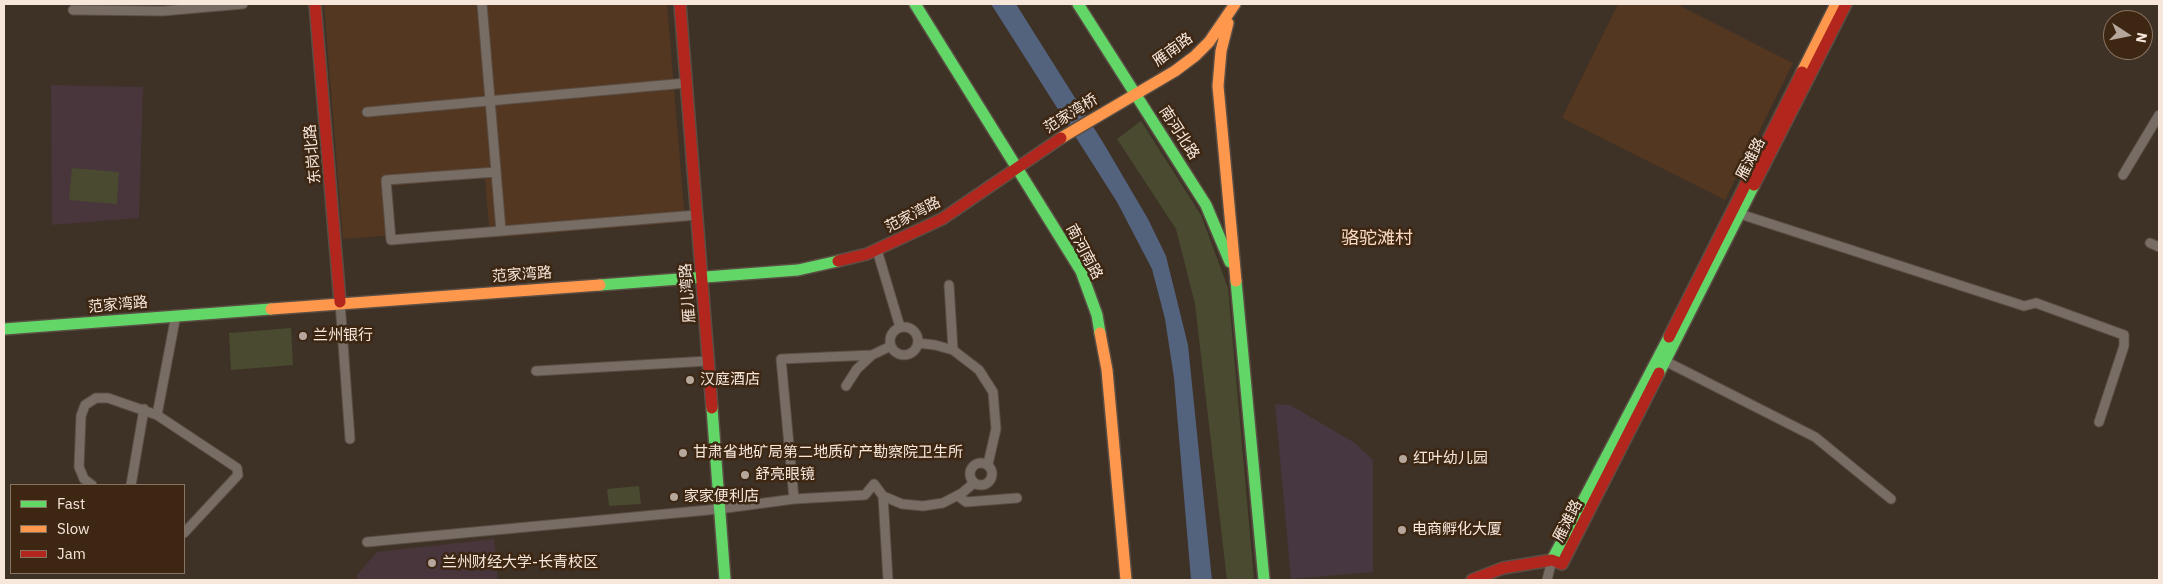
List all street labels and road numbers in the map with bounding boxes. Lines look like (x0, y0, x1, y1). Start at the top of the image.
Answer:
street label: 雁南路 (1150, 29, 1196, 71)
street label: 范家湾桥 (1041, 90, 1101, 138)
street label: 南河北路 (1155, 103, 1203, 163)
street label: 东岗北路 (301, 123, 325, 185)
street label: 雁滩路 (1733, 135, 1769, 183)
street label: 范家湾路 (882, 193, 944, 237)
street label: 南河南路 (1062, 221, 1106, 283)
street label: 雁儿湾路 (677, 262, 699, 324)
street label: 范家湾路 (491, 264, 553, 286)
street label: 范家湾路 (87, 293, 149, 317)
street label: 雁滩路 (1550, 497, 1586, 545)

